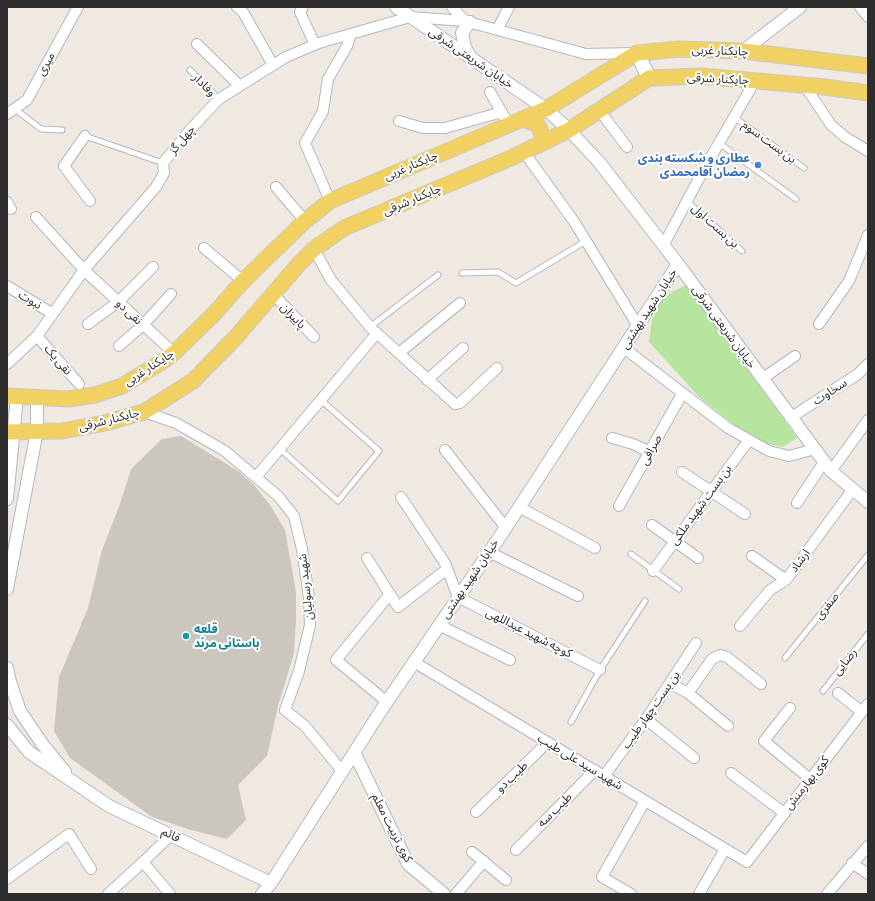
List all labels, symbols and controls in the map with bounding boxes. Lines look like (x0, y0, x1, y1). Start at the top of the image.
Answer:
street label: خیابان شریعتی شرقی (426, 24, 516, 92)
street label: چایکنار غربی (691, 43, 749, 59)
street label: میری (34, 50, 58, 78)
street label: وفادار (189, 70, 219, 100)
street label: چایکنار شرقی (687, 70, 749, 88)
street label: بن بست سوم (739, 118, 799, 166)
street label: چهل گز (166, 123, 198, 157)
street label: چایکنار غربی (382, 148, 440, 184)
place label: عطاری و شکسته بندی رمضان آقامحمدی (638, 151, 750, 179)
marker: عطاری و شکسته بندی رمضان آقامحمدی (753, 160, 763, 170)
street label: چایکنار شرقی (381, 181, 443, 219)
street label: بن بست اول (688, 201, 742, 251)
street label: خیابان شهید بهشتی (618, 266, 680, 352)
street label: خیابان شریعتی شرقی (689, 283, 759, 371)
street label: نبوت (16, 287, 44, 313)
street label: نقی دو (113, 296, 145, 328)
street label: پاییزان (277, 300, 309, 332)
street label: نقی یک (41, 342, 75, 378)
street label: چایکنار غربی (121, 347, 177, 389)
street label: سخاوت (810, 376, 850, 408)
street label: چایکنار شرقی (77, 405, 141, 435)
street label: صرافی (637, 432, 665, 468)
street label: بن بست شهید ملکی (667, 462, 735, 548)
street label: خیابان شهید بهشتی (438, 536, 502, 622)
street label: ارشاد (787, 546, 813, 576)
street label: شهید رسولیان (295, 553, 317, 621)
street label: صفری (812, 590, 842, 622)
street label: کوچه شهید عبداللهی (483, 605, 575, 661)
place label: قلعه باستانی مرند (194, 622, 260, 650)
marker: قلعه باستانی مرند (181, 631, 191, 641)
street label: رضایی (830, 645, 860, 679)
street label: بن بست چهار طیب (619, 669, 683, 751)
street label: شهید سید علی طیب (535, 731, 625, 793)
street label: کوی بهارمنش (782, 753, 832, 813)
street label: طیب دو (493, 758, 531, 796)
street label: طیب سه (535, 790, 575, 830)
street label: کوی تربیت معلم (368, 791, 416, 865)
street label: قائم (159, 824, 183, 846)

